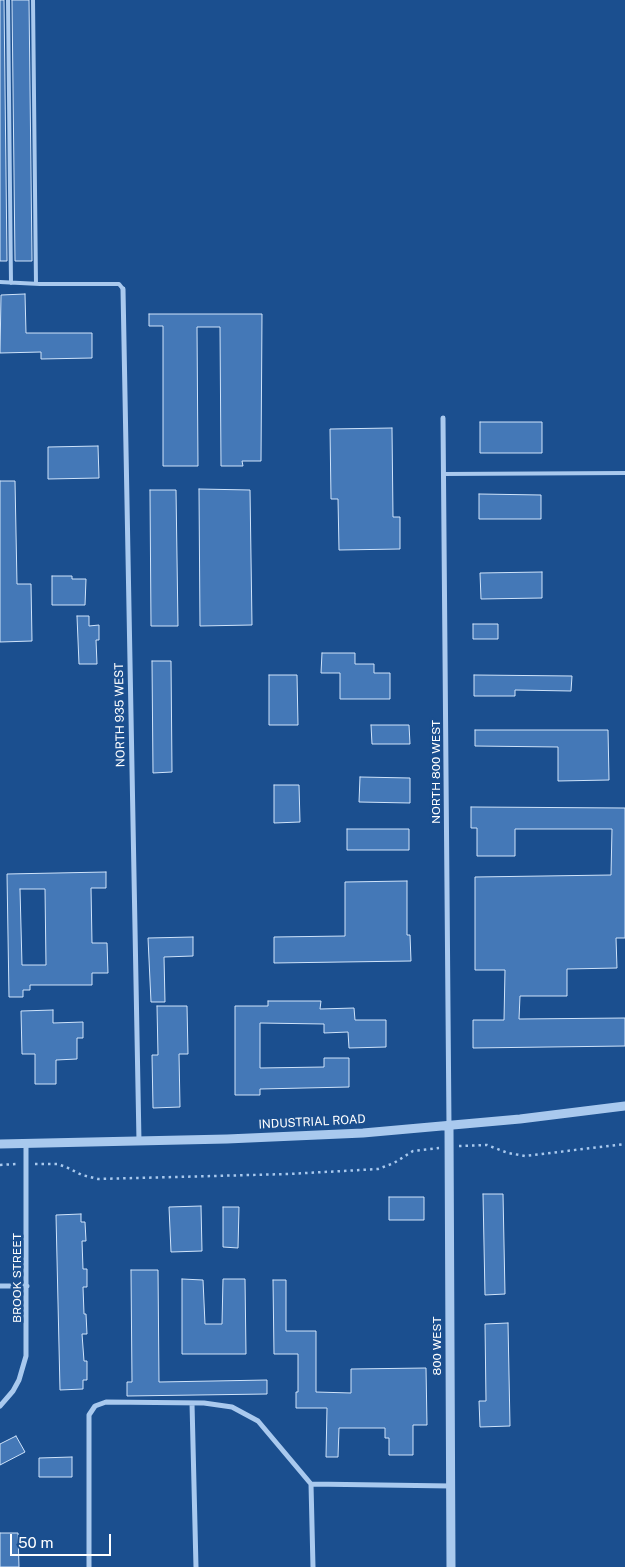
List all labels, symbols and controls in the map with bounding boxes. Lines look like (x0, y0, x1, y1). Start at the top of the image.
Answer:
street label: NORTH 935 WEST (112, 663, 128, 767)
street label: NORTH 800 WEST (429, 720, 443, 824)
street label: INDUSTRIAL ROAD (258, 1112, 366, 1132)
street label: BROOK STREET (10, 1233, 24, 1323)
street label: 800 WEST (430, 1316, 444, 1376)
scale bar (12, 1524, 114, 1556)
text: 50 m (18, 1534, 53, 1551)

